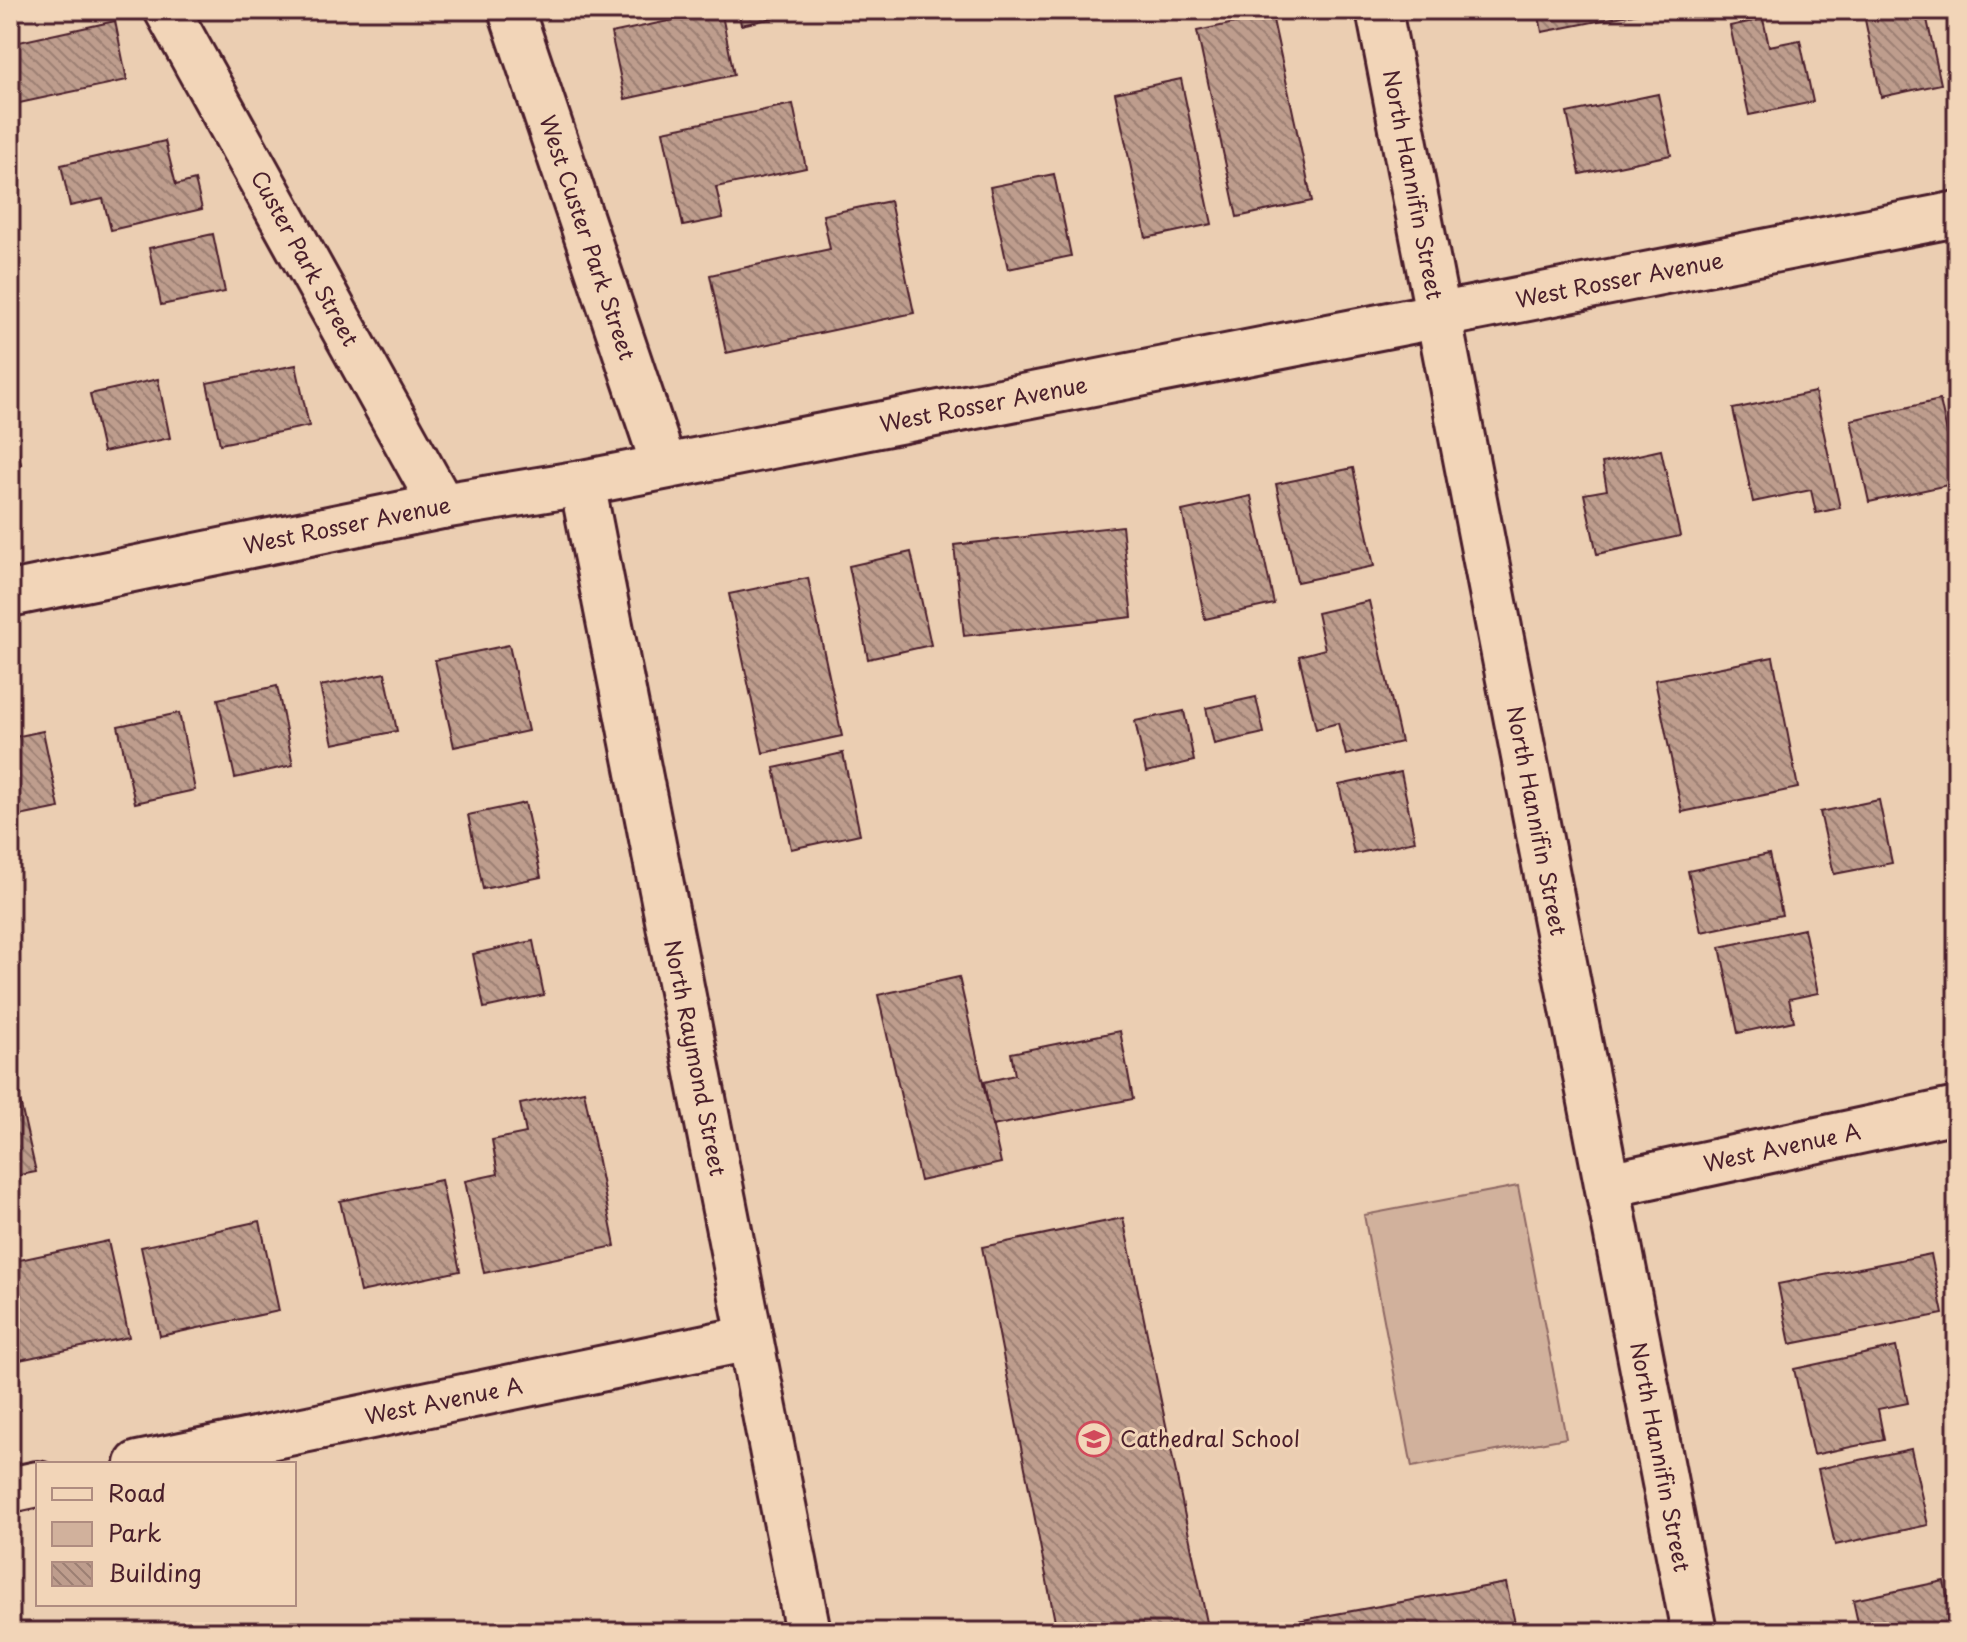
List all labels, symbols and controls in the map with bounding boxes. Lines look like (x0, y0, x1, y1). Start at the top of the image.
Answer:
street label: North Hannifin Street (1376, 67, 1453, 302)
street label: West Custer Park Street (532, 110, 645, 364)
street label: Custer Park Street (244, 164, 368, 352)
street label: West Rosser Avenue (1513, 242, 1726, 315)
street label: West Rosser Avenue (877, 366, 1090, 439)
street label: West Rosser Avenue (240, 487, 453, 561)
street label: North Hannifin Street (1500, 703, 1576, 938)
street label: North Raymond Street (657, 937, 736, 1179)
street label: West Avenue A (1700, 1113, 1864, 1179)
street label: North Hannifin Street (1623, 1339, 1700, 1574)
street label: West Avenue A (362, 1367, 525, 1432)
school or university icon: Cathedral School (1075, 1420, 1113, 1458)
place label: Cathedral School (1120, 1421, 1300, 1454)
legend (36, 1462, 296, 1606)
text: Road (108, 1474, 166, 1510)
text: Park (108, 1514, 162, 1550)
text: Building (108, 1554, 202, 1590)

